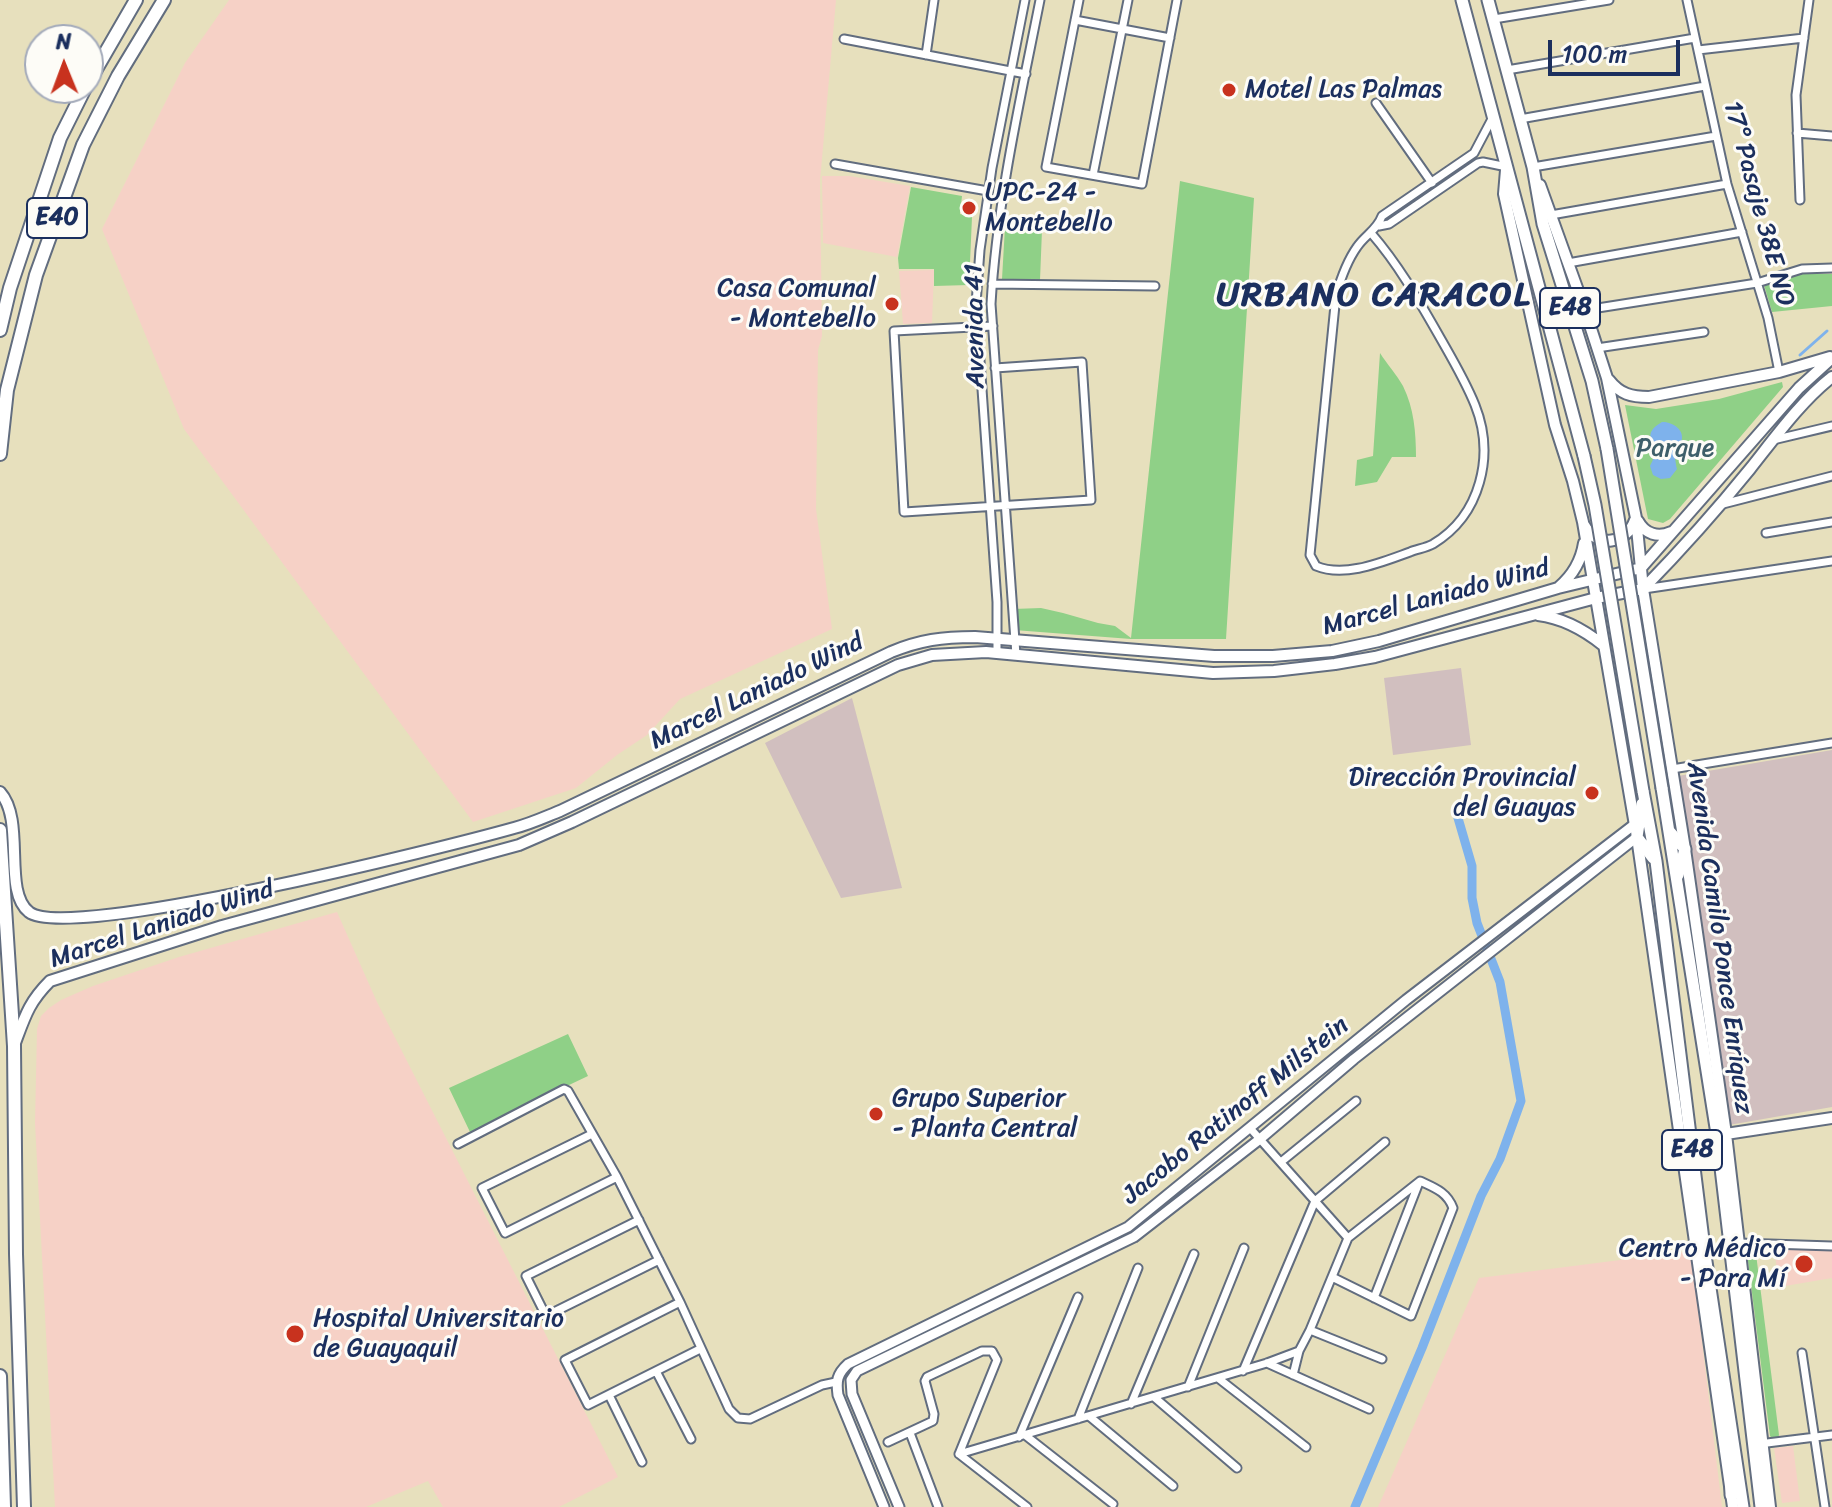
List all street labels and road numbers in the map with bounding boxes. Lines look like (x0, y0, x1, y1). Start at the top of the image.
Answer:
street label: 17° Pasaje 38E NO (1716, 98, 1800, 310)
road number: E40 (27, 198, 87, 238)
street label: Avenida 41 (959, 263, 993, 389)
road number: E48 (1540, 288, 1600, 328)
street label: Marcel Laniado Wind (1319, 553, 1553, 643)
street label: Marcel Laniado Wind (645, 627, 869, 757)
street label: Avenida Camilo Ponce Enríquez (1679, 760, 1759, 1116)
street label: Marcel Laniado Wind (46, 874, 278, 976)
street label: Jacobo Ratinoff Milstein (1117, 1010, 1355, 1212)
road number: E48 (1662, 1130, 1722, 1170)

